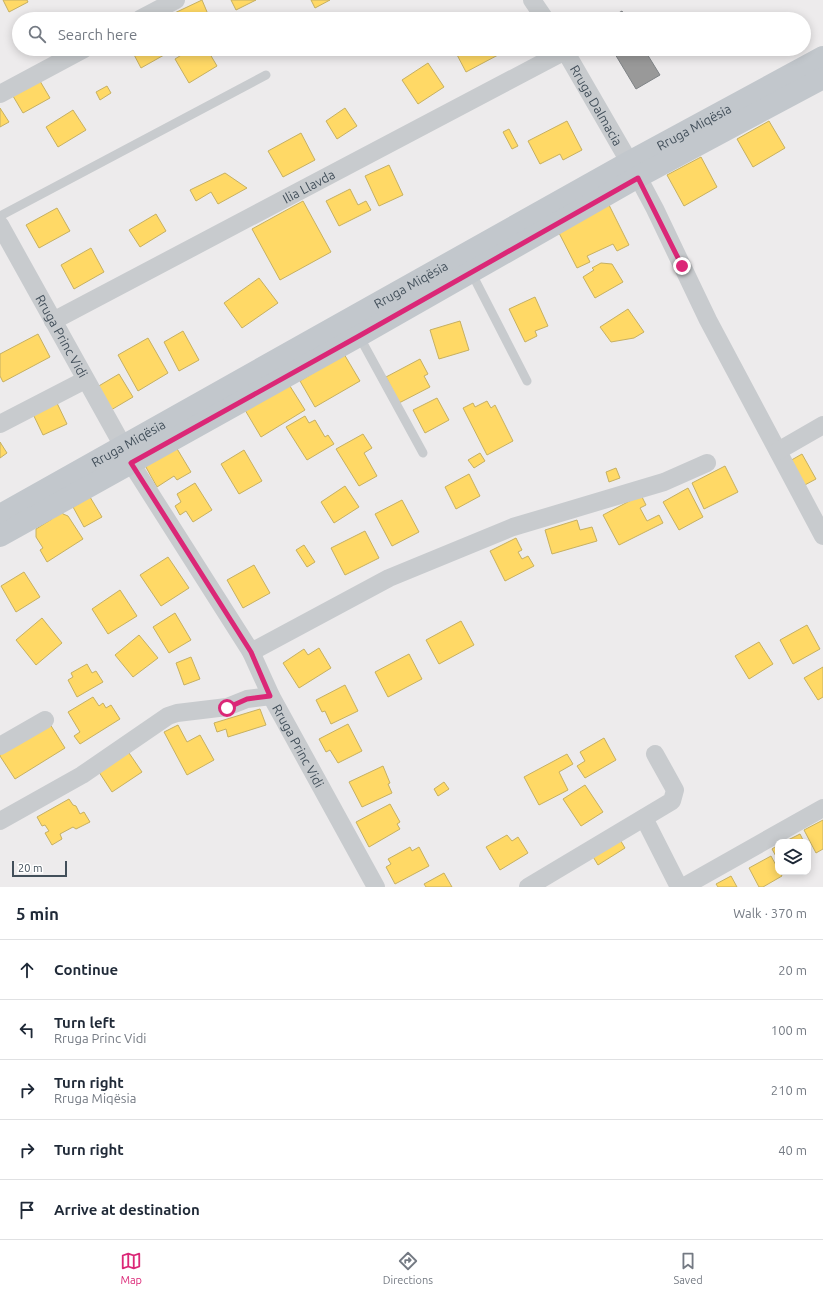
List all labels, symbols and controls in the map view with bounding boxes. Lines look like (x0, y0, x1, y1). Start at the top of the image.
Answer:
search box (12, 12, 811, 56)
icon: search (26, 23, 48, 45)
text: Search here (58, 26, 137, 43)
street label: Rruga Dalmacia (568, 62, 625, 148)
street label: Rruga Miqësia (654, 101, 733, 153)
street label: Ilia Llavda (280, 167, 337, 206)
route end (673, 257, 691, 275)
street label: Rruga Miqësia (371, 258, 450, 311)
street label: Rruga Princ Vidi (33, 292, 90, 380)
street label: Rruga Miqësia (89, 417, 168, 469)
route start (218, 699, 236, 717)
street label: Rruga Princ Vidi (270, 702, 327, 790)
map controls (775, 839, 811, 875)
button: layers (775, 839, 811, 875)
scale bar (12, 859, 67, 878)
text: 20 m (18, 862, 42, 874)
text: 5 min (16, 904, 59, 923)
text: Walk · 370 m (733, 906, 807, 920)
icon: ahead (16, 959, 38, 981)
text: Continue (54, 961, 118, 978)
text: 20 m (778, 963, 807, 977)
text: Turn left (54, 1014, 115, 1031)
icon: left (16, 1019, 38, 1041)
text: 100 m (771, 1023, 807, 1037)
text: Rruga Princ Vidi (54, 1031, 147, 1045)
text: Turn right (54, 1074, 124, 1091)
icon: right (16, 1079, 38, 1101)
text: 210 m (771, 1083, 807, 1097)
text: Rruga Miqësia (54, 1091, 136, 1105)
icon: right (16, 1139, 38, 1161)
text: Turn right (54, 1141, 124, 1158)
text: 40 m (778, 1143, 807, 1157)
icon: arrive (16, 1199, 38, 1221)
text: Arrive at destination (54, 1201, 200, 1218)
tab: Map (120, 1250, 142, 1286)
tab: Directions (383, 1250, 433, 1286)
tab: Saved (673, 1250, 703, 1286)

